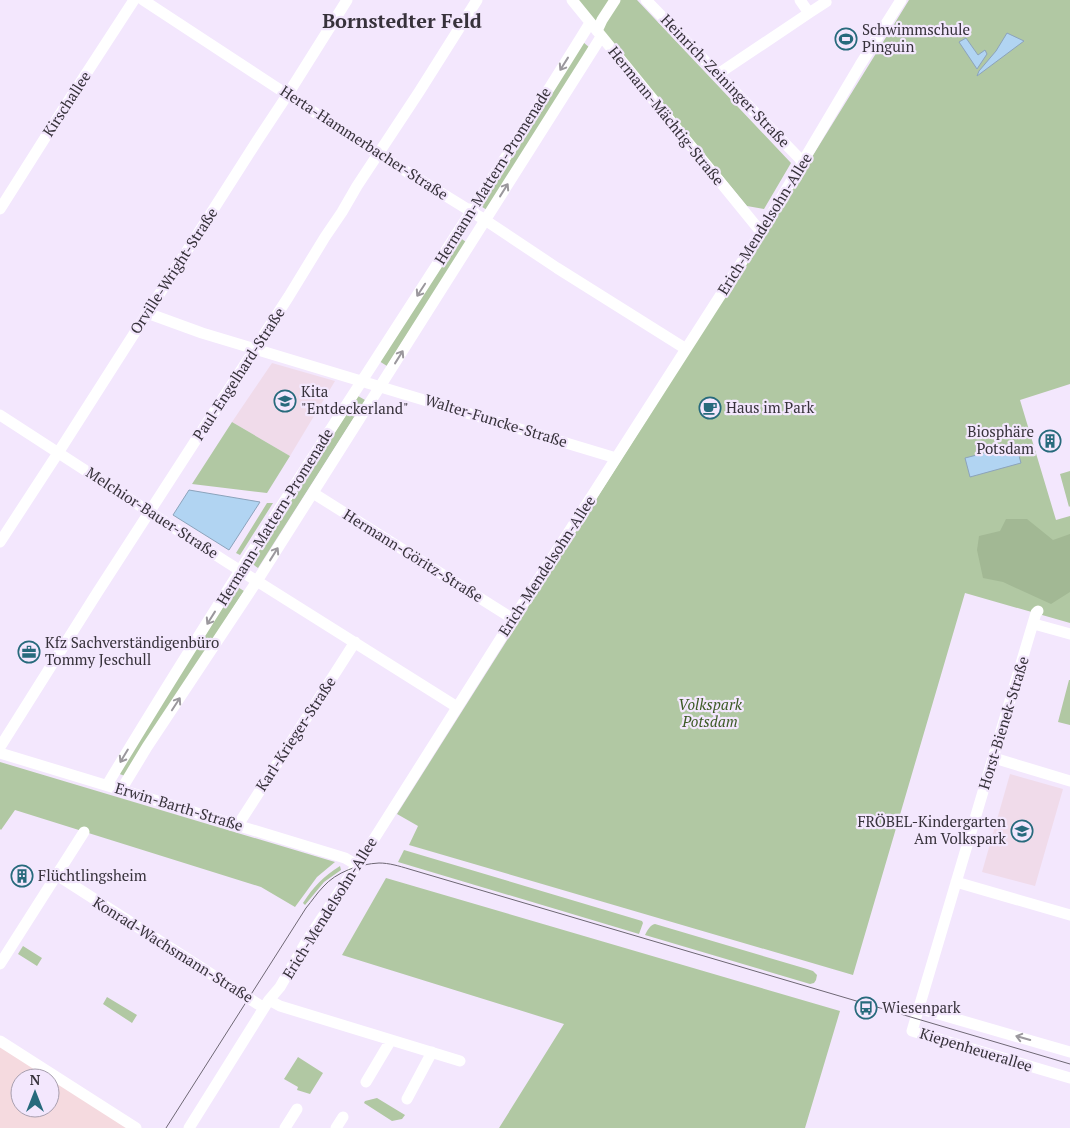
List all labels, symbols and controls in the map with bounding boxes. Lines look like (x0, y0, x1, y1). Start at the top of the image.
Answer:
district label: Bornstedter Feld (322, 7, 482, 34)
street label: Heinrich-Zeininger-Straße (657, 9, 795, 151)
place label: Schwimmschule Pinguin (862, 19, 970, 56)
sports icon: Schwimmschule Pinguin (834, 27, 858, 51)
street label: Hermann-Mächtig-Straße (604, 42, 729, 189)
one-way arrow (559, 57, 569, 71)
street label: Kirschallee (38, 67, 95, 140)
street label: Herta-Hammerbacher-Straße (277, 80, 452, 204)
street label: Hermann-Mattern-Promenade (429, 83, 555, 268)
street label: Erich-Mendelsohn-Allee (712, 149, 816, 298)
one-way arrow (500, 184, 510, 198)
street label: Orville-Wright-Straße (125, 203, 222, 337)
one-way arrow (416, 282, 426, 296)
street label: Paul-Engelhard-Straße (188, 303, 289, 444)
one-way arrow (394, 351, 404, 365)
place label: Kita "Entdeckerland" (301, 381, 409, 418)
school or university icon: Kita "Entdeckerland" (273, 389, 297, 413)
street label: Walter-Funcke-Straße (423, 389, 570, 451)
cafe icon: Haus im Park (698, 396, 722, 420)
place label: Haus im Park (726, 397, 815, 417)
place label: Biosphäre Potsdam (967, 421, 1034, 458)
street label: Hermann-Mattern-Promenade (211, 424, 337, 609)
building icon: Biosphäre Potsdam (1038, 429, 1062, 453)
street label: Melchior-Bauer-Straße (83, 462, 222, 562)
street label: Erich-Mendelsohn-Allee (493, 491, 599, 640)
street label: Hermann-Göritz-Straße (340, 504, 487, 606)
one-way arrow (270, 547, 280, 561)
one-way arrow (205, 611, 215, 625)
place label: Kfz Sachverständigenbüro Tommy Jeschull (45, 632, 219, 669)
office icon: Kfz Sachverständigenbüro Tommy Jeschull (17, 640, 41, 664)
street label: Horst-Bienek-Straße (973, 654, 1033, 792)
street label: Karl-Krieger-Straße (251, 672, 340, 794)
park label: Volkspark Potsdam (678, 694, 743, 731)
one-way arrow (171, 698, 181, 712)
one-way arrow (119, 748, 129, 762)
street label: Erwin-Barth-Straße (113, 777, 246, 835)
place label: FRÖBEL-Kindergarten Am Volkspark (857, 811, 1006, 848)
school or university icon: FRÖBEL-Kindergarten Am Volkspark (1010, 819, 1034, 843)
street label: Erich-Mendelsohn-Allee (277, 833, 381, 982)
building icon: Flüchtlingsheim (10, 864, 34, 888)
place label: Flüchtlingsheim (38, 865, 147, 885)
street label: Konrad-Wachsmann-Straße (90, 892, 257, 1007)
bus stop icon: Wiesenpark (854, 996, 878, 1020)
place label: Wiesenpark (882, 997, 961, 1017)
street label: Kiepenheuerallee (918, 1022, 1035, 1076)
one-way arrow (1016, 1033, 1032, 1043)
north arrow (10, 1068, 60, 1118)
text: N (30, 1070, 41, 1089)

